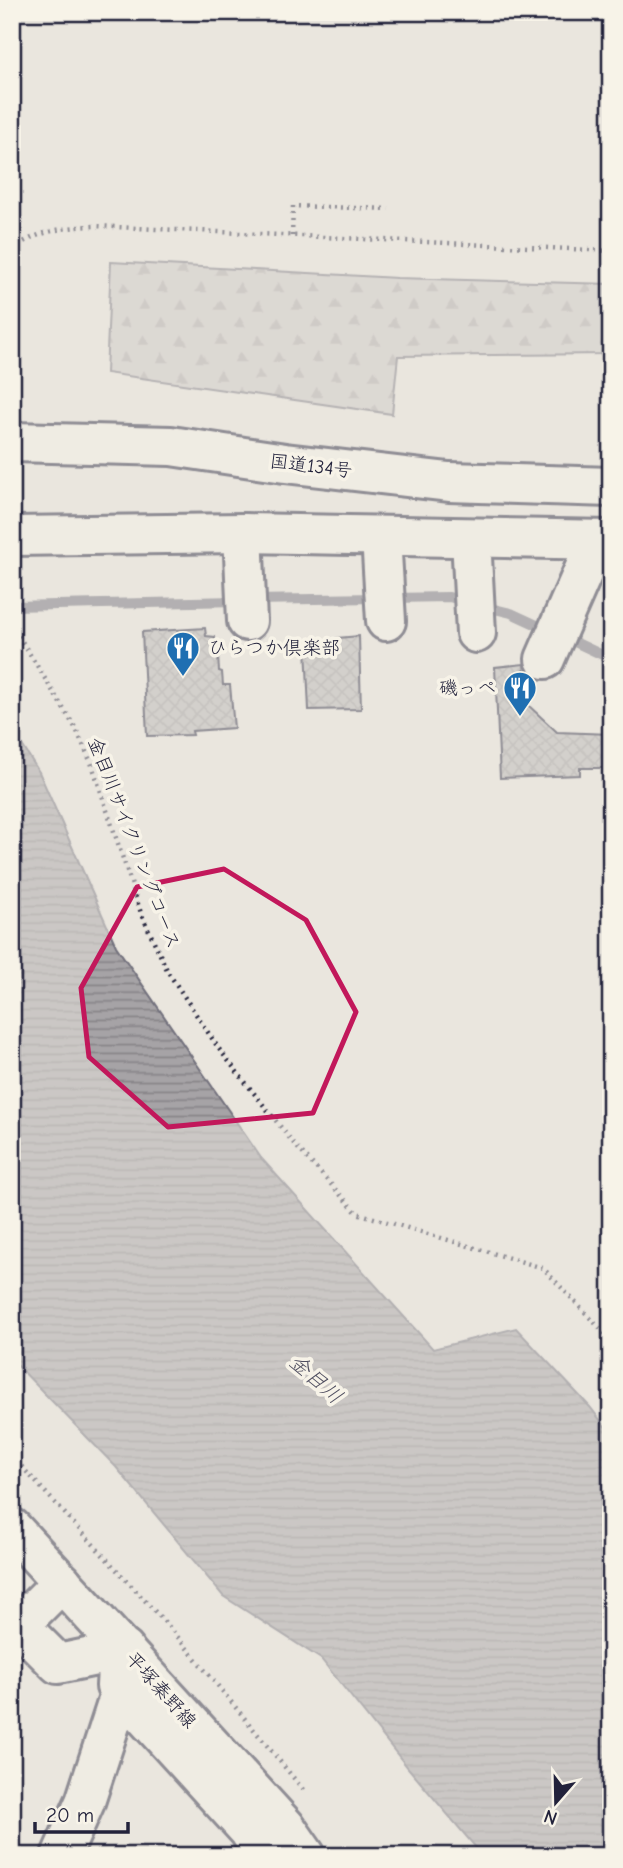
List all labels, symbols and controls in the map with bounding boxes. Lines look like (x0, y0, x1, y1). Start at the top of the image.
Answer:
street label: 国道134号 (268, 450, 354, 482)
restaurant icon: ひらつか倶楽部 (164, 629, 202, 678)
place label: ひらつか倶楽部 (208, 637, 340, 659)
restaurant icon: 磯っペ (501, 669, 539, 718)
place label: 磯っペ (439, 677, 496, 699)
street label: 金目川サイクリングコース (83, 734, 185, 952)
water label: 金目川 (284, 1349, 348, 1409)
street label: 平塚秦野線 (121, 1647, 201, 1733)
north arrow (522, 1766, 592, 1836)
scale bar (35, 1791, 128, 1835)
text: 20 m (46, 1803, 94, 1827)
text: N (541, 1805, 560, 1829)

